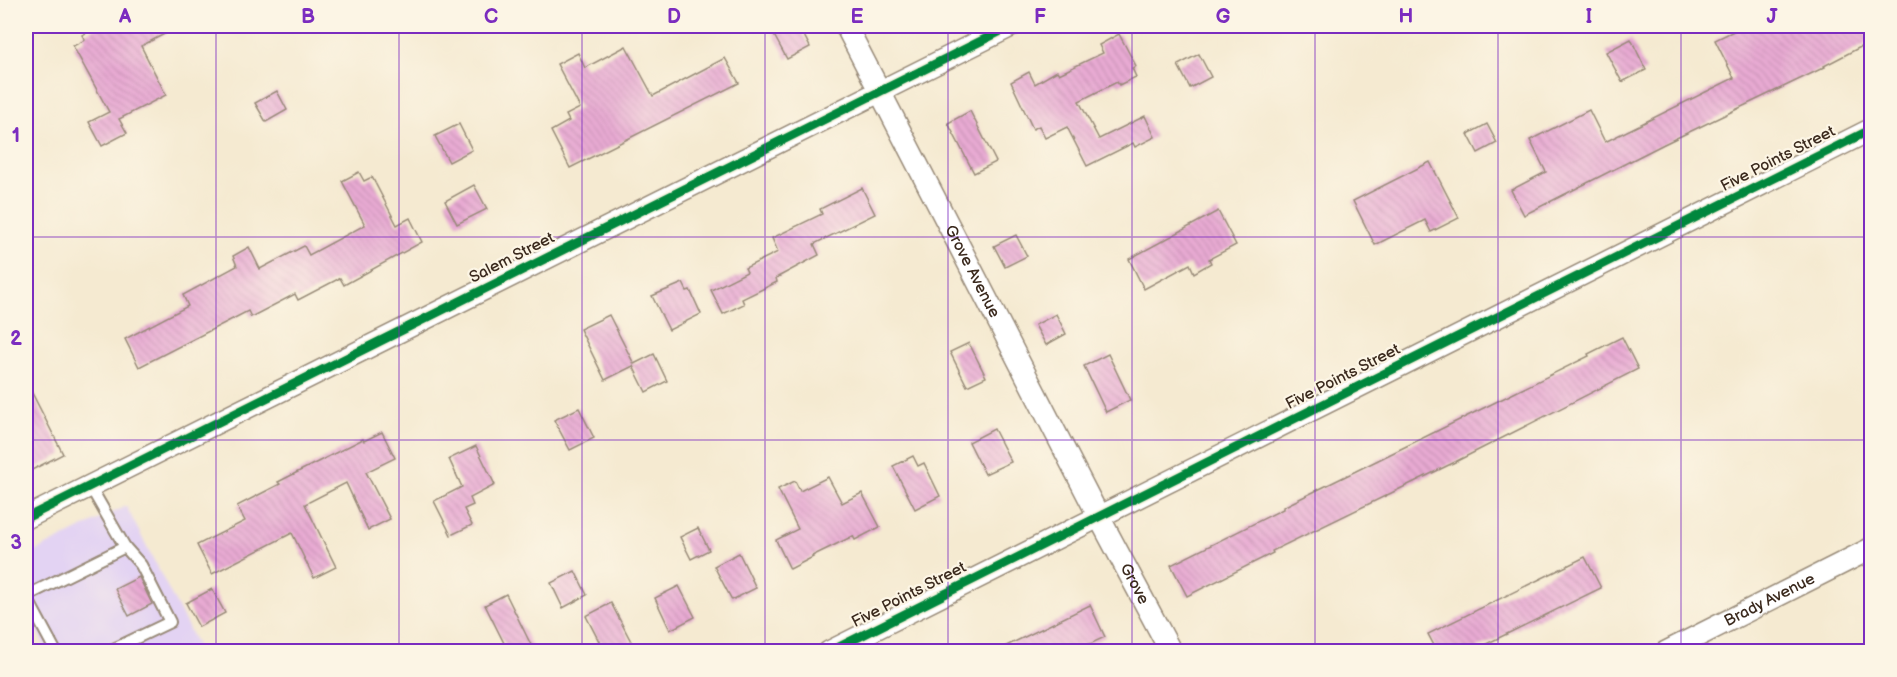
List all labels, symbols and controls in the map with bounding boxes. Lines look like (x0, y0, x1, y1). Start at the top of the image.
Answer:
text: A (118, 5, 132, 29)
text: B (301, 5, 315, 29)
text: C (484, 5, 498, 29)
text: D (667, 5, 681, 29)
text: E (851, 5, 864, 29)
text: F (1034, 5, 1046, 29)
text: G (1216, 5, 1231, 29)
text: H (1399, 5, 1413, 29)
text: I (1586, 5, 1592, 29)
text: J (1767, 5, 1779, 29)
street label: Five Points Street (1718, 122, 1838, 196)
text: 1 (12, 124, 20, 148)
street label: Grove Avenue (941, 222, 1004, 321)
street label: Salem Street (466, 228, 558, 288)
text: 2 (10, 327, 22, 351)
street label: Five Points Street (1283, 340, 1403, 414)
text: 3 (10, 531, 22, 555)
street label: Five Points Street (849, 558, 969, 632)
street label: Grove (1116, 560, 1153, 608)
street label: Brady Avenue (1721, 569, 1818, 631)

